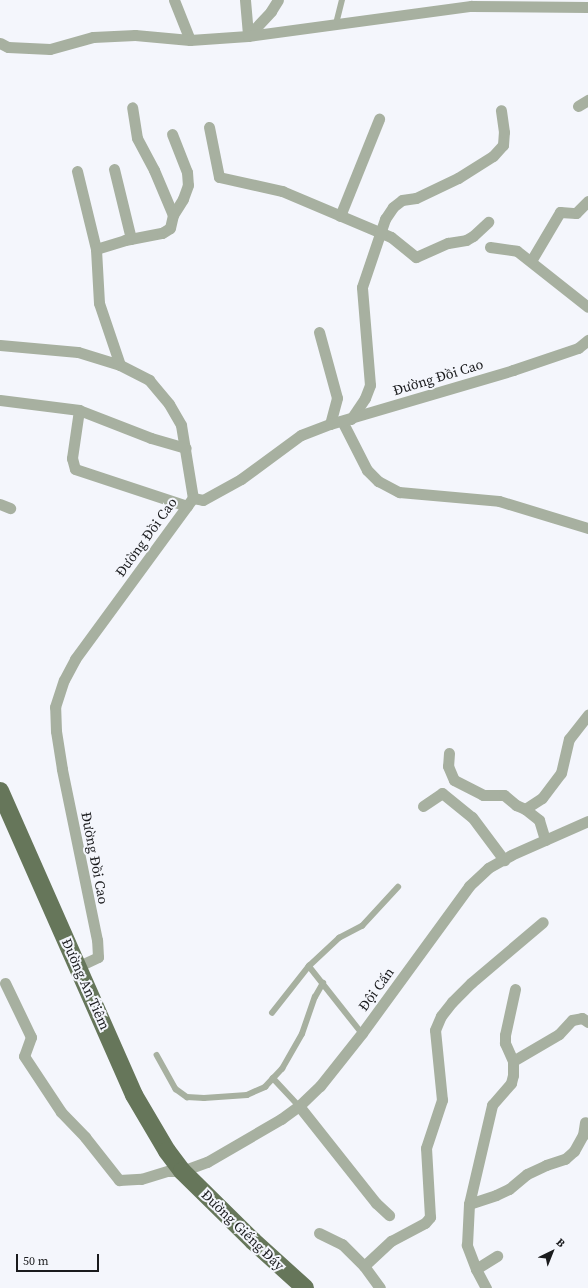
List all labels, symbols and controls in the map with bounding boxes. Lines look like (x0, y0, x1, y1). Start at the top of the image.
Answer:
street label: Đường Đồi Cao (391, 355, 485, 399)
street label: Đường Đồi Cao (112, 494, 180, 580)
street label: Đường Đồi Cao (78, 811, 112, 905)
street label: Đường An Tiêm (58, 936, 114, 1032)
street label: Đội Cấn (355, 964, 397, 1014)
street label: Đường Giếng Đáy (198, 1186, 288, 1274)
north arrow (532, 1232, 572, 1272)
text: B (553, 1235, 568, 1251)
scale bar (18, 1246, 101, 1272)
text: 50 m (23, 1253, 49, 1269)

